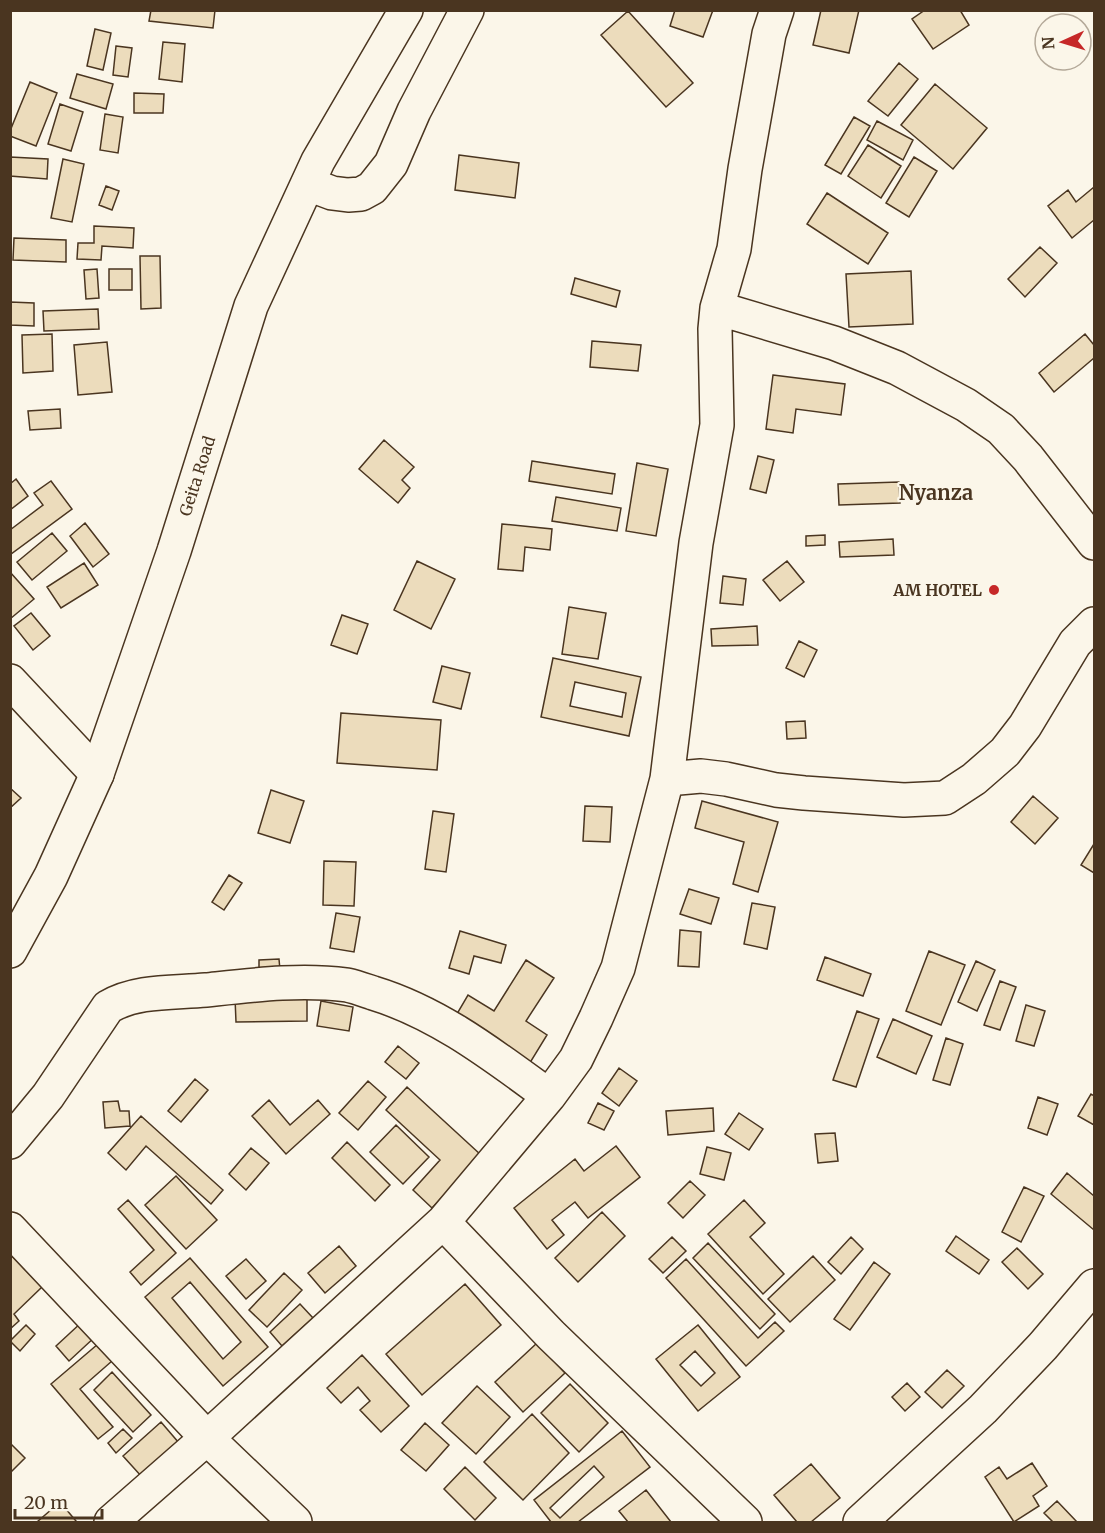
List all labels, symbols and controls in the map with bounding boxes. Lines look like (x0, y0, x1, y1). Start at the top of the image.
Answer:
north arrow (1033, 12, 1093, 72)
text: N (1038, 36, 1058, 50)
street label: Geita Road (175, 433, 219, 518)
district label: Nyanza (899, 480, 973, 505)
place label: AM HOTEL (892, 580, 982, 600)
marker: AM HOTEL (987, 583, 1001, 597)
scale bar (15, 1482, 102, 1520)
text: 20 m (24, 1491, 68, 1514)

